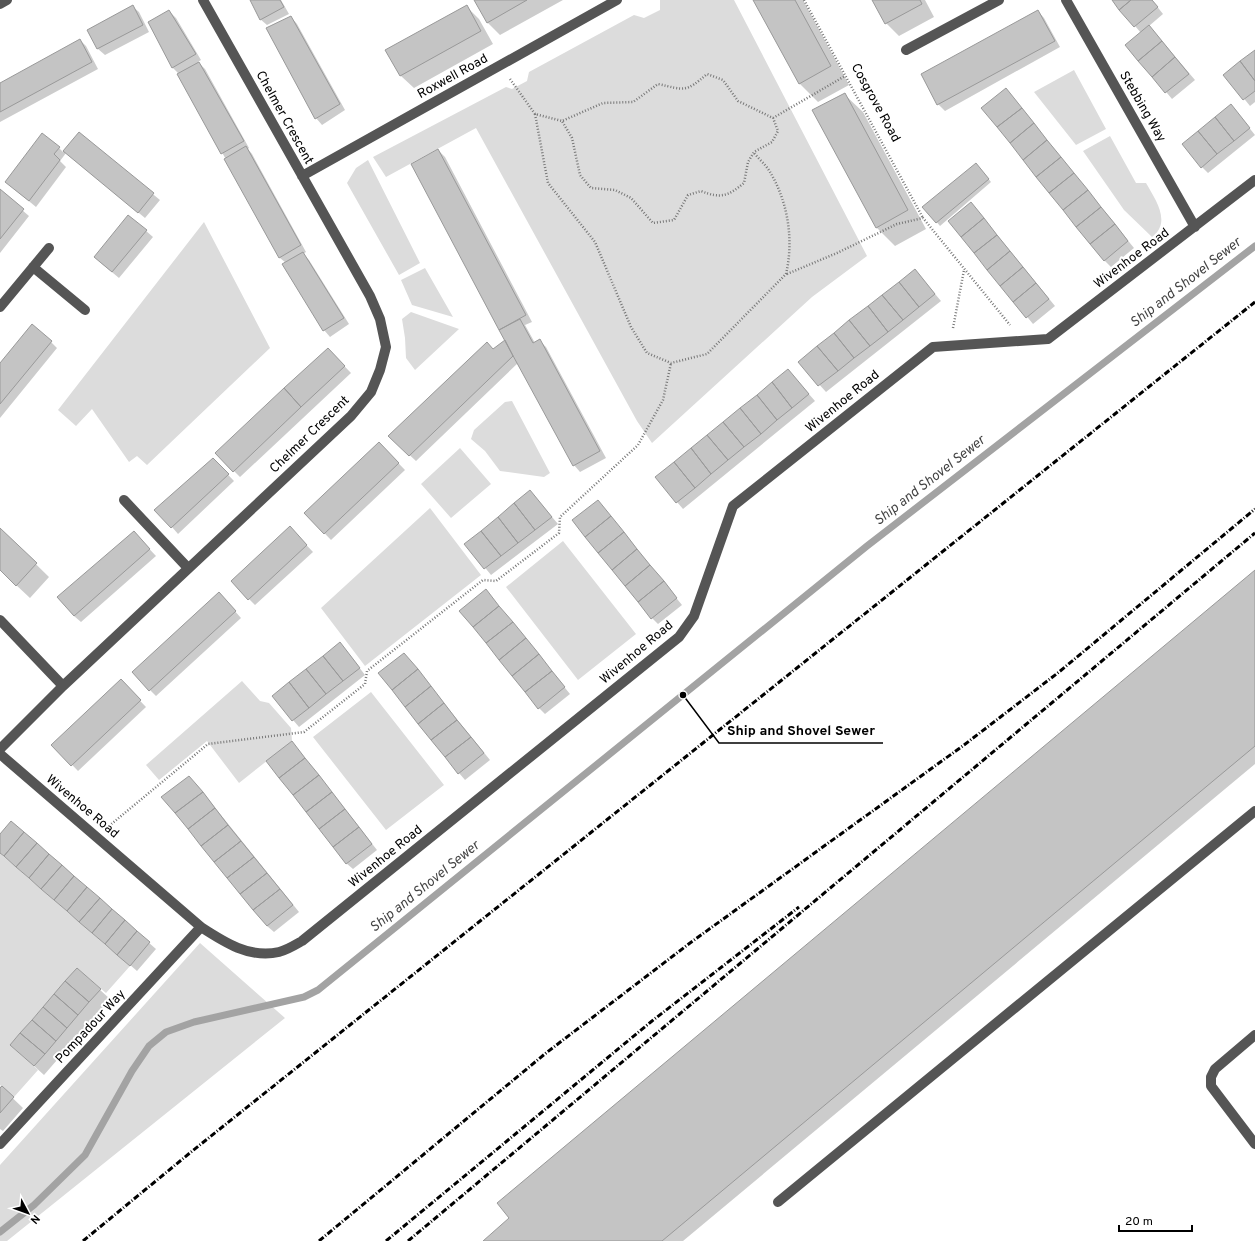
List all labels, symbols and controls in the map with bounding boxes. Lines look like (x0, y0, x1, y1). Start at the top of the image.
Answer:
street label: Roxwell Road (415, 51, 491, 103)
street label: Cosgrove Road (847, 61, 903, 145)
street label: Chelmer Crescent (252, 68, 316, 168)
street label: Stebbing Way (1115, 69, 1169, 145)
street label: Wivenhoe Road (1091, 225, 1173, 293)
water label: Ship and Shovel Sewer (1127, 233, 1246, 332)
street label: Wivenhoe Road (803, 367, 883, 437)
street label: Chelmer Crescent (267, 393, 353, 477)
water label: Ship and Shovel Sewer (871, 431, 990, 530)
street label: Wivenhoe Road (597, 618, 677, 688)
callout: Ship and Shovel Sewer (719, 717, 883, 743)
text: Ship and Shovel Sewer (727, 723, 875, 740)
street label: Wivenhoe Road (42, 772, 122, 842)
street label: Wivenhoe Road (346, 822, 426, 892)
water label: Ship and Shovel Sewer (367, 836, 485, 936)
street label: Pompadour Way (53, 987, 129, 1067)
north arrow (8, 1193, 48, 1233)
scale bar (1119, 1207, 1192, 1233)
text: N (27, 1211, 43, 1226)
text: 20 m (1125, 1214, 1153, 1230)

